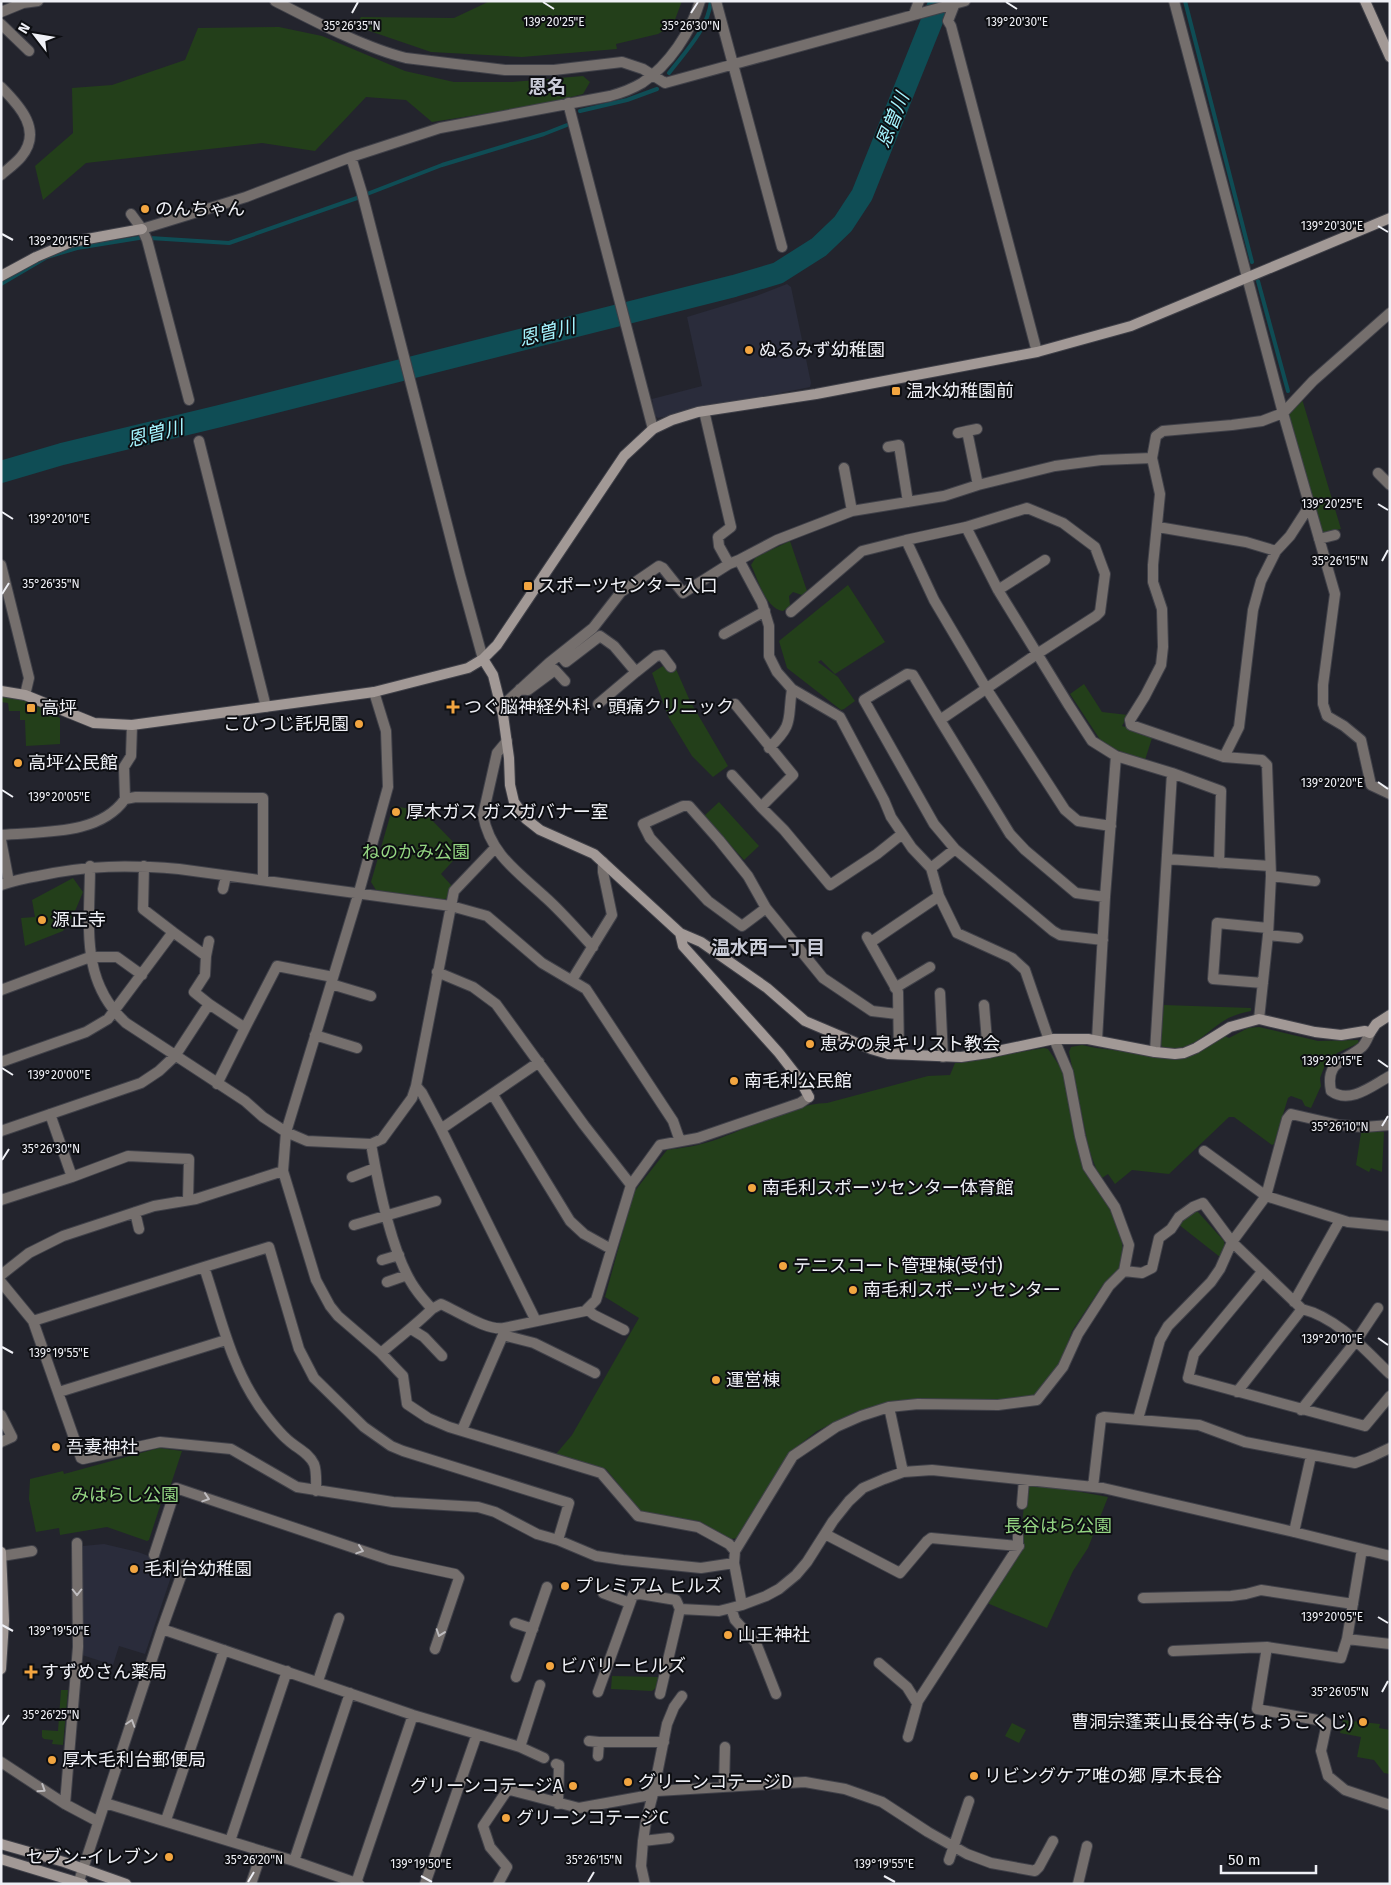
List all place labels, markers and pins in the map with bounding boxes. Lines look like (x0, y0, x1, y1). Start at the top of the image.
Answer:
place label: のんちゃん (155, 198, 245, 220)
marker: のんちゃん (139, 203, 151, 215)
place label: ぬるみず幼稚園 (759, 339, 885, 361)
marker: ぬるみず幼稚園 (743, 344, 755, 356)
place label: 温水幼稚園前 (906, 380, 1014, 402)
marker: 温水幼稚園前 (890, 385, 902, 397)
place label: スポーツセンター入口 (538, 575, 718, 597)
marker: スポーツセンター入口 (522, 580, 534, 592)
place label: つぐ脳神経外科・頭痛クリニック (464, 696, 734, 718)
place label: 高坪 (41, 697, 77, 719)
marker: つぐ脳神経外科・頭痛クリニック (446, 700, 460, 714)
marker: 高坪 (25, 702, 37, 714)
place label: こひつじ託児園 (223, 713, 349, 735)
marker: こひつじ託児園 (353, 718, 365, 730)
place label: 高坪公民館 (28, 752, 118, 774)
marker: 高坪公民館 (12, 757, 24, 769)
place label: 厚木ガス ガスガバナー室 (406, 801, 609, 823)
marker: 厚木ガス ガスガバナー室 (390, 806, 402, 818)
place label: 源正寺 (52, 909, 106, 931)
marker: 源正寺 (36, 914, 48, 926)
place label: 恵みの泉キリスト教会 (820, 1033, 1000, 1055)
marker: 恵みの泉キリスト教会 (804, 1038, 816, 1050)
place label: 南毛利公民館 (744, 1070, 852, 1092)
marker: 南毛利公民館 (728, 1075, 740, 1087)
place label: 南毛利スポーツセンター体育館 (762, 1177, 1014, 1199)
marker: 南毛利スポーツセンター体育館 (746, 1182, 758, 1194)
place label: テニスコート管理棟(受付) (793, 1255, 1003, 1277)
marker: テニスコート管理棟(受付) (777, 1260, 789, 1272)
place label: 南毛利スポーツセンター (863, 1279, 1061, 1301)
marker: 南毛利スポーツセンター (847, 1284, 859, 1296)
place label: 運営棟 (726, 1369, 780, 1391)
marker: 運営棟 (710, 1374, 722, 1386)
place label: 吾妻神社 (66, 1436, 138, 1458)
marker: 吾妻神社 (50, 1441, 62, 1453)
place label: 毛利台幼稚園 (144, 1558, 252, 1580)
marker: 毛利台幼稚園 (128, 1563, 140, 1575)
place label: プレミアム ヒルズ (575, 1575, 723, 1597)
marker: プレミアム ヒルズ (559, 1580, 571, 1592)
place label: 山王神社 (738, 1624, 810, 1646)
marker: 山王神社 (722, 1629, 734, 1641)
place label: ビバリーヒルズ (560, 1655, 686, 1677)
marker: ビバリーヒルズ (544, 1660, 556, 1672)
place label: すずめさん薬局 (41, 1661, 167, 1683)
marker: すずめさん薬局 (25, 1666, 37, 1678)
place label: 曹洞宗蓬莱山長谷寺(ちょうこくじ) (1071, 1711, 1353, 1733)
marker: 曹洞宗蓬莱山長谷寺(ちょうこくじ) (1357, 1716, 1369, 1728)
place label: 厚木毛利台郵便局 (62, 1749, 206, 1771)
marker: 厚木毛利台郵便局 (46, 1754, 58, 1766)
place label: リビングケア唯の郷 厚木長谷 (984, 1765, 1223, 1787)
marker: リビングケア唯の郷 厚木長谷 (968, 1770, 980, 1782)
place label: グリーンコテージD (638, 1771, 792, 1793)
place label: グリーンコテージA (410, 1775, 564, 1797)
marker: グリーンコテージD (622, 1776, 634, 1788)
marker: グリーンコテージA (567, 1780, 579, 1792)
place label: グリーンコテージC (516, 1807, 669, 1829)
marker: グリーンコテージC (500, 1812, 512, 1824)
place label: セブン-イレブン (26, 1846, 159, 1868)
marker: セブン-イレブン (163, 1851, 175, 1863)

